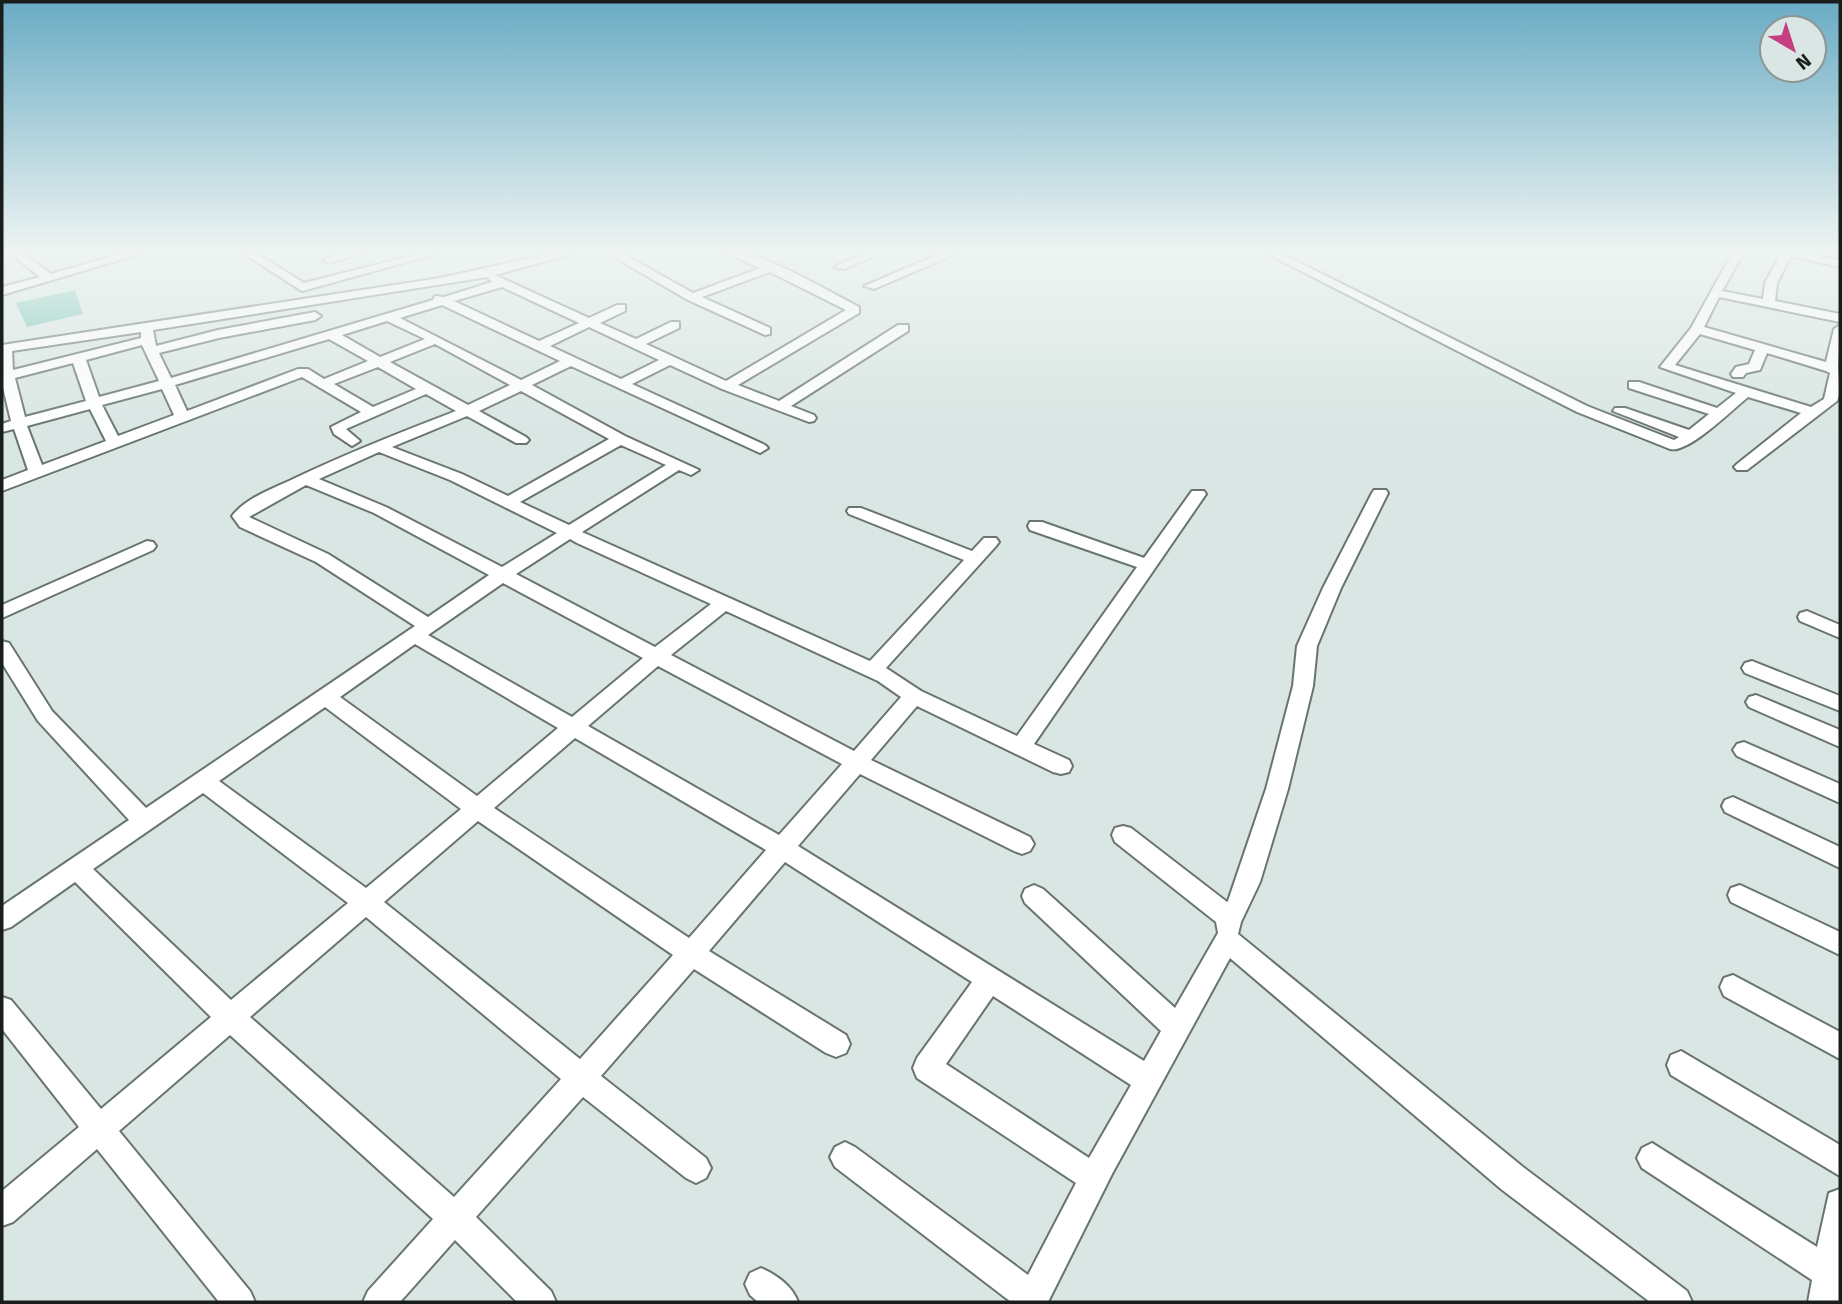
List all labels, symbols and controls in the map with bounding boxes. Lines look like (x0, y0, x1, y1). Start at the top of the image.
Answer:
north arrow (1758, 14, 1828, 84)
text: N (1791, 49, 1816, 75)

